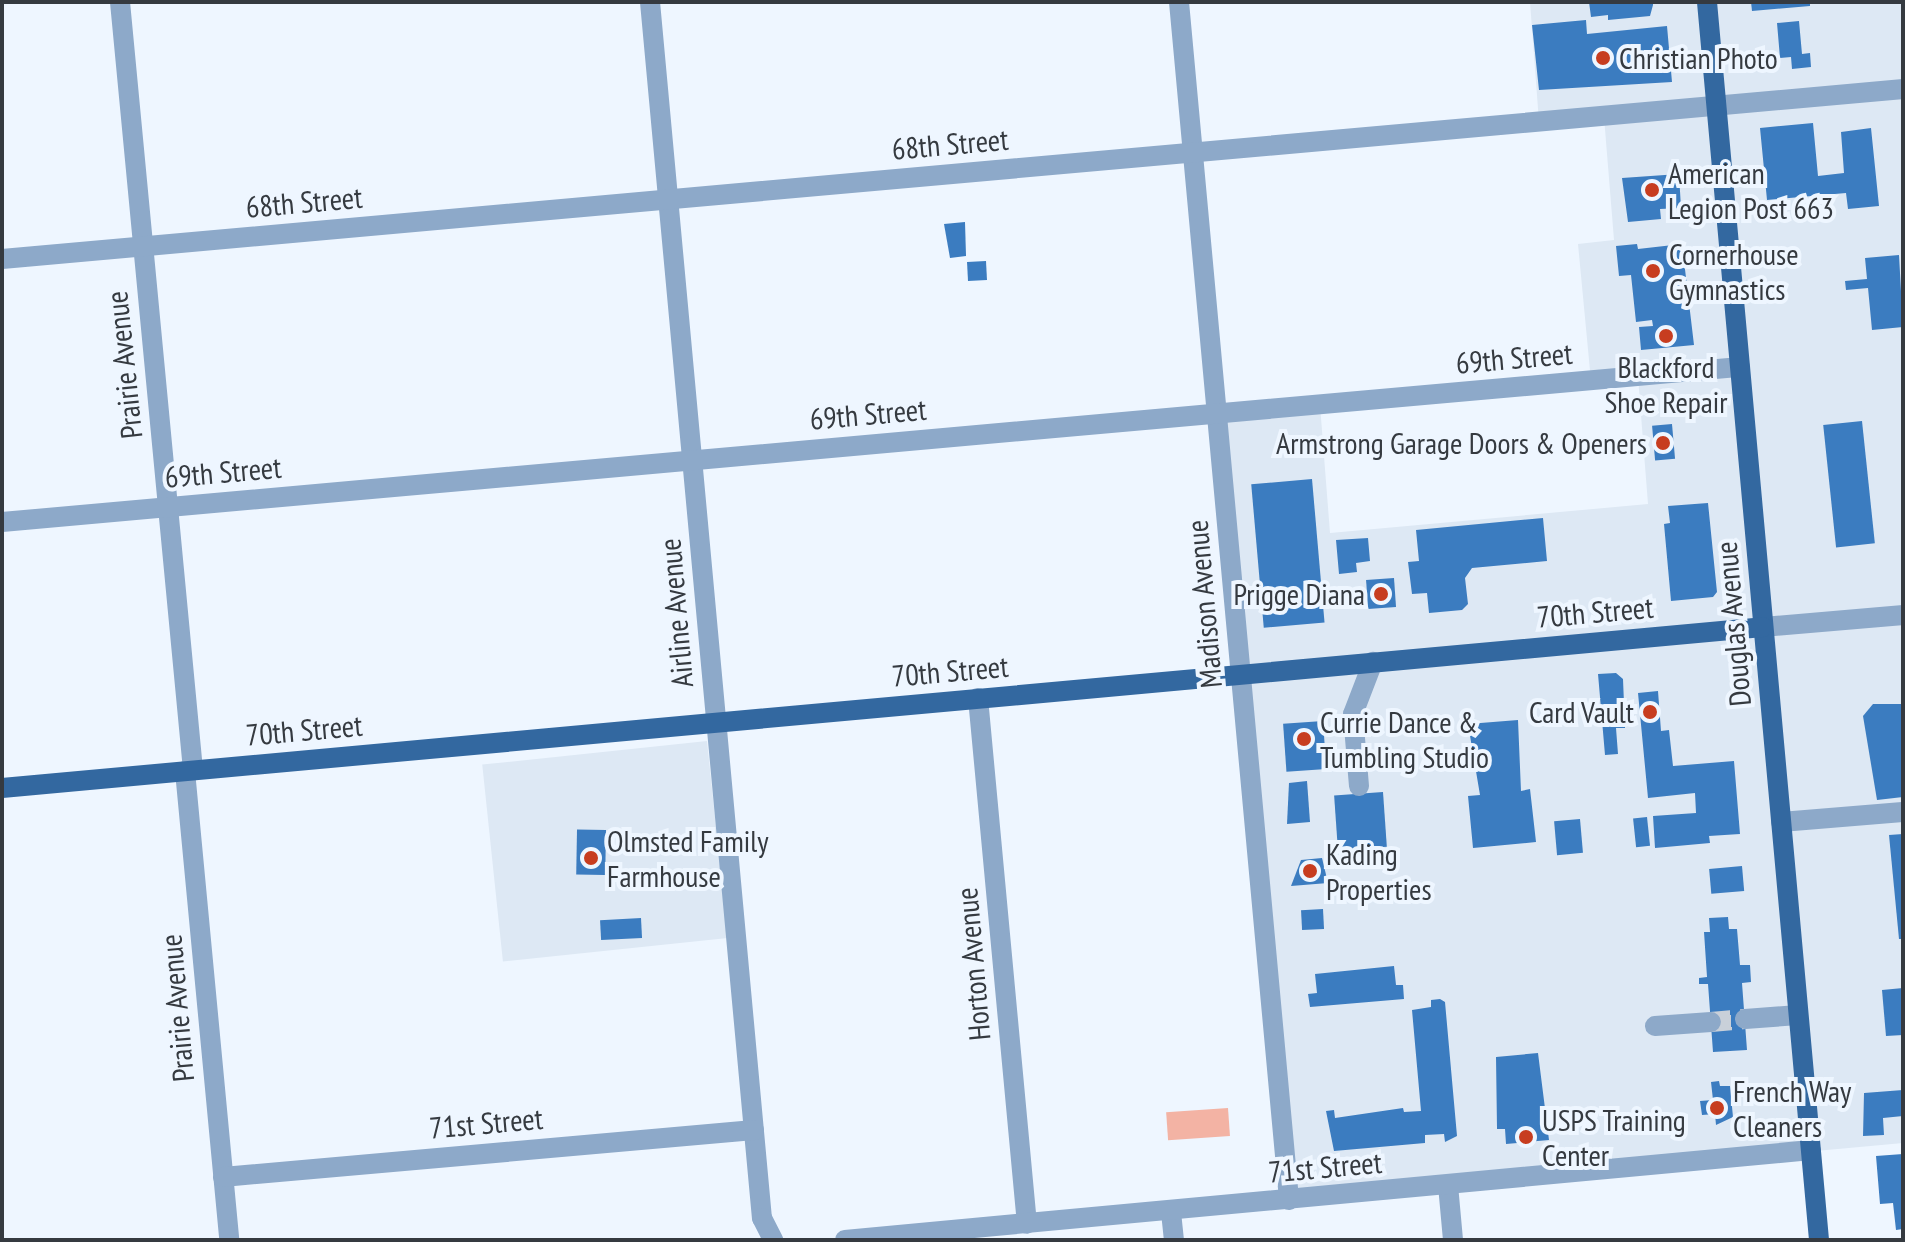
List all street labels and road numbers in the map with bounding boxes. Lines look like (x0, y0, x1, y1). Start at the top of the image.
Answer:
street label: 68th Street (890, 121, 1010, 167)
street label: 68th Street (244, 179, 364, 225)
street label: Prairie Avenue (98, 289, 150, 441)
street label: 69th Street (1454, 335, 1574, 381)
street label: 69th Street (808, 391, 928, 437)
street label: 69th Street (163, 449, 283, 495)
street label: Madison Avenue (1179, 518, 1229, 690)
street label: Airline Avenue (652, 537, 700, 689)
street label: Douglas Avenue (1708, 540, 1758, 708)
street label: 70th Street (1535, 589, 1655, 635)
street label: 70th Street (890, 648, 1010, 694)
street label: 70th Street (244, 707, 364, 753)
street label: Horton Avenue (948, 886, 998, 1042)
street label: Prairie Avenue (153, 932, 201, 1084)
street label: 71st Street (428, 1100, 544, 1146)
street label: 71st Street (1267, 1144, 1383, 1190)

